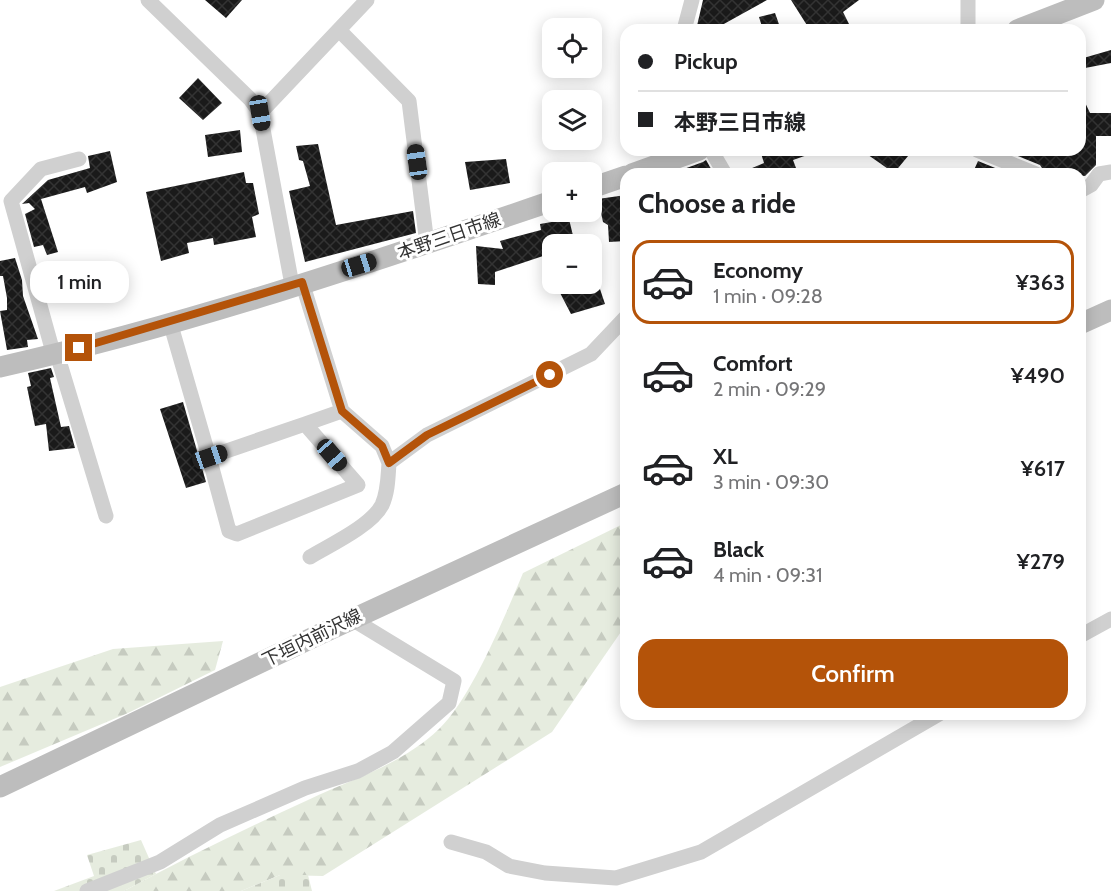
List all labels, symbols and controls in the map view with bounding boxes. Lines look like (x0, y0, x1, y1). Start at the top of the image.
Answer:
map controls (542, 18, 602, 294)
button: locate (542, 18, 602, 78)
text: Pickup (674, 48, 738, 75)
button: layers (542, 90, 602, 150)
car (248, 94, 272, 132)
text: 本野三日市線 (674, 109, 806, 136)
car (406, 143, 428, 181)
button: + (542, 162, 602, 222)
text: Choose a ride (638, 187, 796, 220)
street label: 本野三日市線 (394, 208, 504, 264)
button: − (542, 234, 602, 294)
car (339, 251, 379, 279)
icon: car (641, 255, 695, 309)
text: Economy (713, 257, 803, 284)
callout: 1 min (29, 261, 128, 303)
text: ¥363 (1016, 269, 1065, 296)
text: 1 min (57, 270, 102, 294)
text: 1 min · 09:28 (713, 284, 823, 308)
route end (65, 334, 92, 361)
icon: car (641, 348, 695, 402)
text: Comfort (713, 350, 792, 377)
route start (536, 361, 563, 388)
text: ¥490 (1011, 362, 1065, 389)
text: 2 min · 09:29 (713, 377, 826, 401)
car (313, 436, 351, 474)
icon: car (641, 441, 695, 495)
car (190, 443, 230, 471)
text: XL (713, 443, 738, 470)
text: ¥617 (1021, 455, 1065, 482)
text: 3 min · 09:30 (713, 470, 829, 494)
icon: car (641, 534, 695, 588)
text: Black (713, 536, 764, 563)
text: ¥279 (1017, 548, 1065, 575)
text: 4 min · 09:31 (713, 563, 823, 587)
street label: 下垣内前沢線 (259, 604, 365, 672)
button: Confirm (638, 639, 1068, 708)

